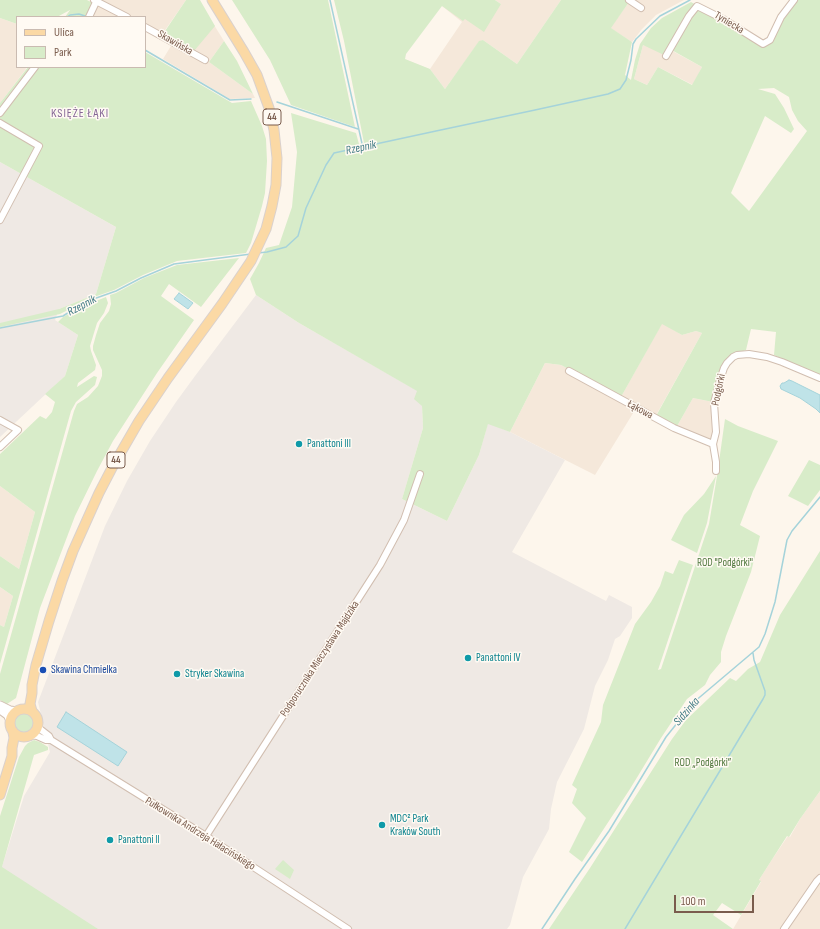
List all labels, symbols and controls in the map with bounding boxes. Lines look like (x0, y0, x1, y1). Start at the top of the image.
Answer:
street label: Tyniecka (712, 9, 746, 37)
legend (16, 16, 146, 68)
text: Ulica (54, 25, 74, 40)
street label: Skawińska (155, 28, 195, 58)
text: Park (54, 45, 72, 60)
district label: KSIĘŻE ŁĄKI (51, 107, 109, 121)
road number: 44 (263, 109, 281, 125)
water label: Rzepnik (344, 138, 378, 158)
water label: Rzepnik (65, 292, 99, 320)
street label: Podgórki (709, 373, 729, 407)
street label: Łąkowa (625, 398, 655, 422)
place label: Panattoni III (307, 437, 351, 451)
marker: Panattoni III (294, 439, 304, 449)
road number: 44 (107, 452, 125, 468)
park label: ROD "Podgórki" (697, 556, 753, 570)
street label: Podporucznika Mieczysława Majdzika (278, 599, 362, 719)
place label: Panattoni IV (476, 651, 521, 665)
marker: Panattoni IV (463, 653, 473, 663)
place label: Skawina Chmielka (51, 663, 117, 677)
marker: Skawina Chmielka (38, 665, 48, 675)
place label: Stryker Skawina (185, 667, 244, 681)
marker: Stryker Skawina (172, 669, 182, 679)
water label: Sidzinka (671, 695, 703, 729)
park label: ROD „Podgórki” (675, 756, 731, 770)
street label: Pułkownika Andrzeja Hałacińskiego (143, 795, 257, 873)
place label: MDC² Park Kraków South (390, 812, 441, 838)
marker: MDC² Park Kraków South (377, 820, 387, 830)
place label: Panattoni II (118, 833, 160, 847)
marker: Panattoni II (105, 835, 115, 845)
scale bar (676, 887, 756, 913)
text: 100 m (681, 894, 706, 909)

